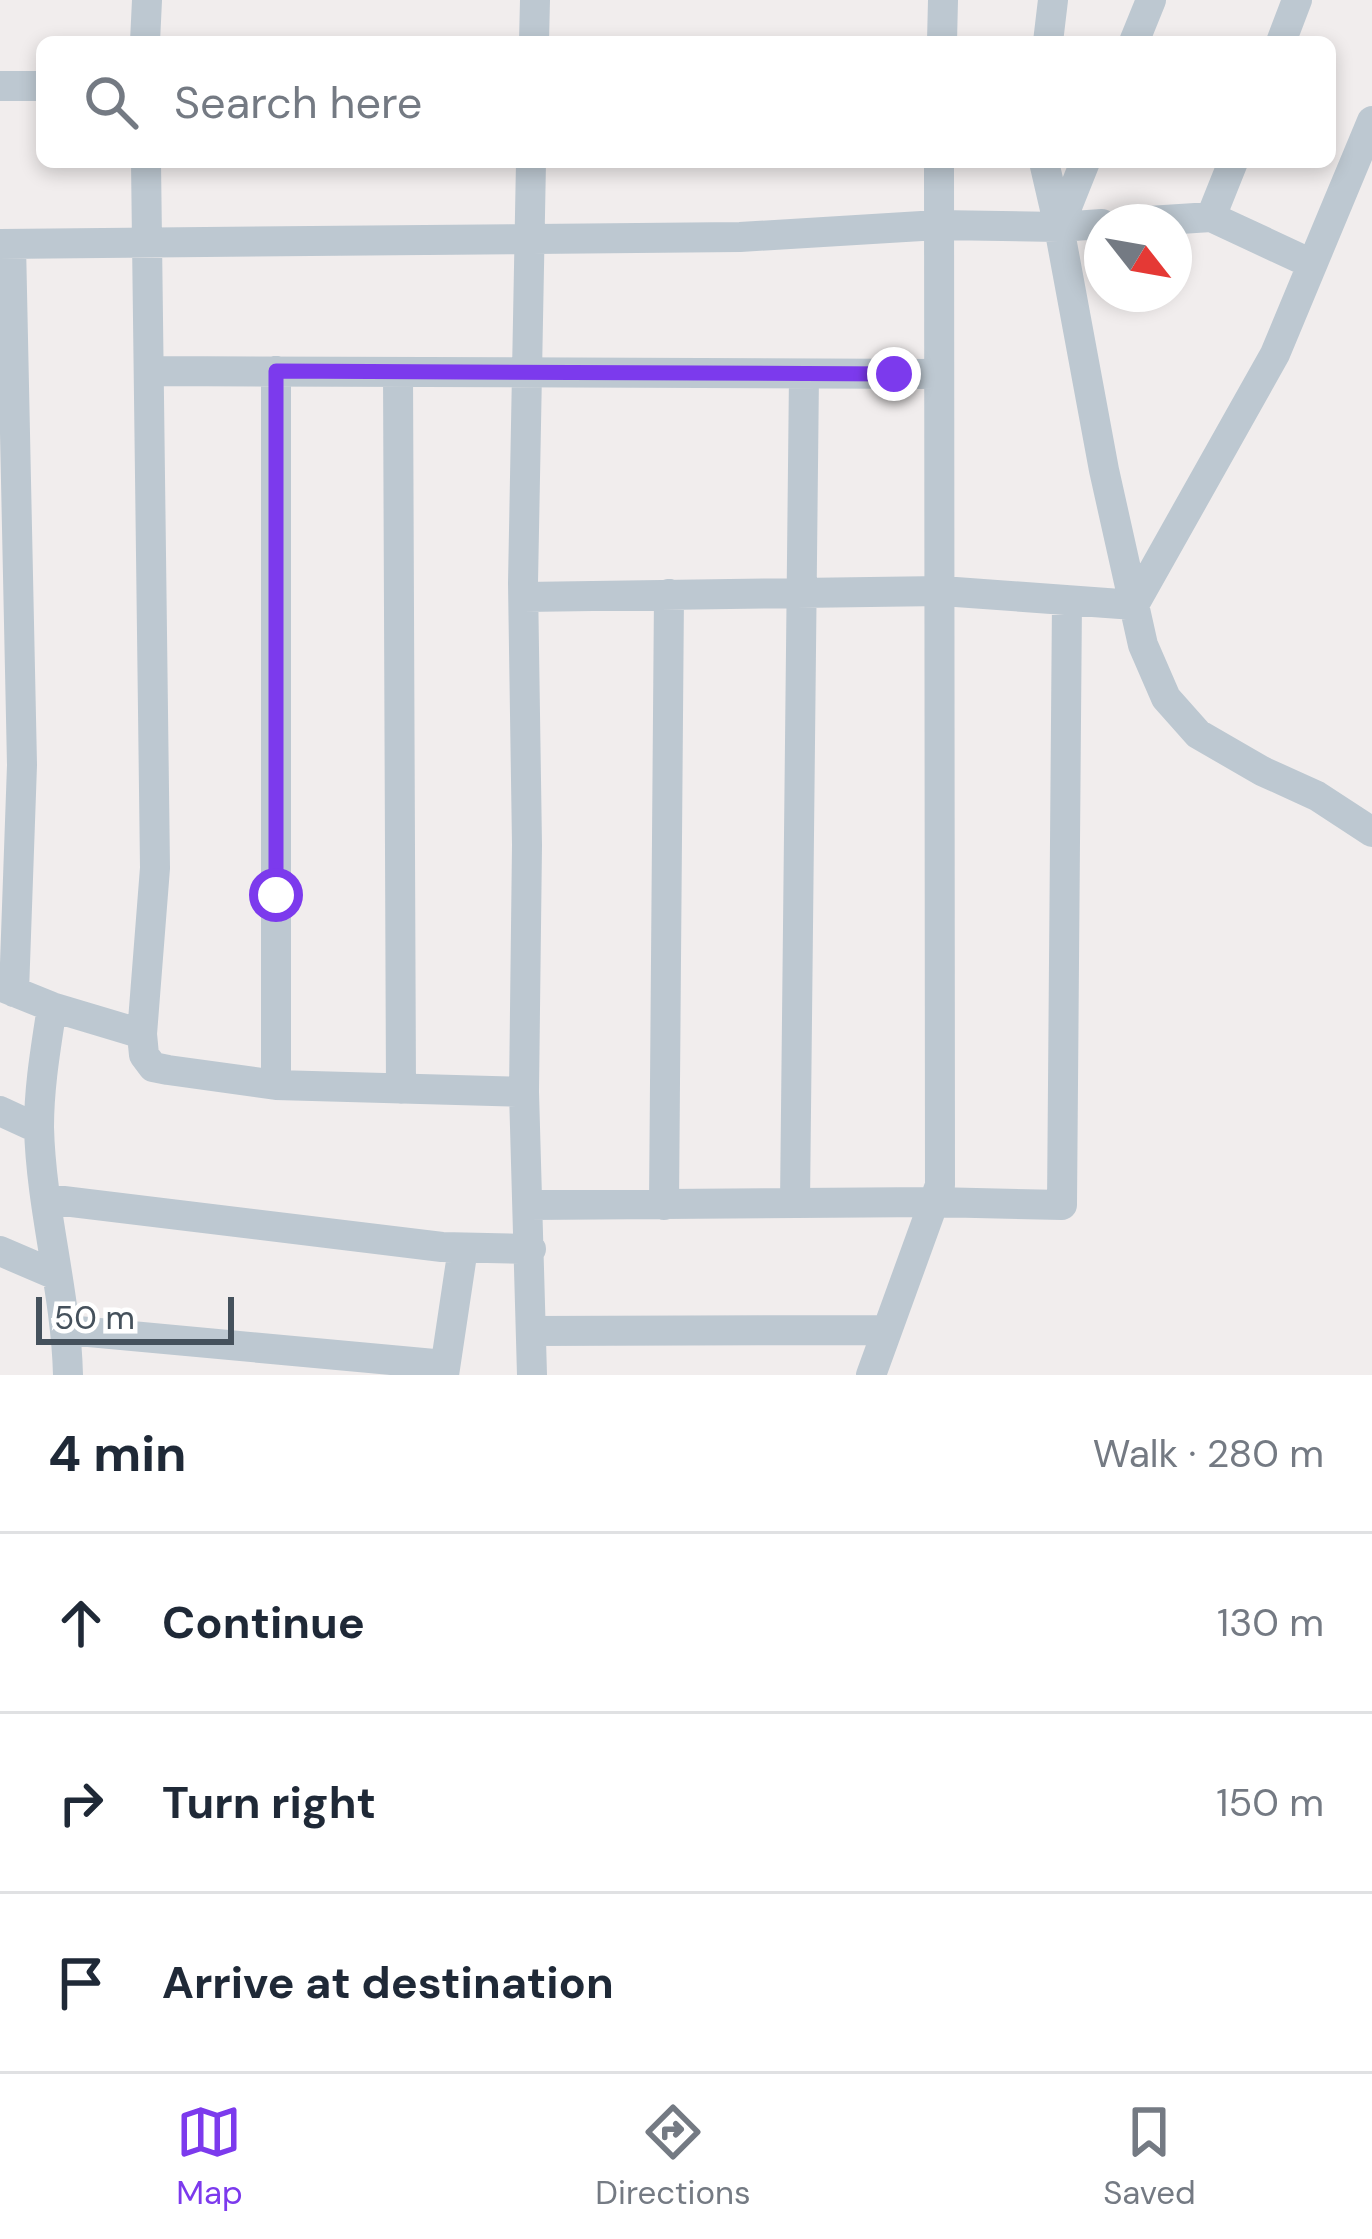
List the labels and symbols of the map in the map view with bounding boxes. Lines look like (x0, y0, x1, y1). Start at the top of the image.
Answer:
north arrow (1084, 204, 1192, 312)
route end (867, 347, 921, 401)
route start (249, 868, 303, 922)
scale bar (36, 1291, 234, 1344)

